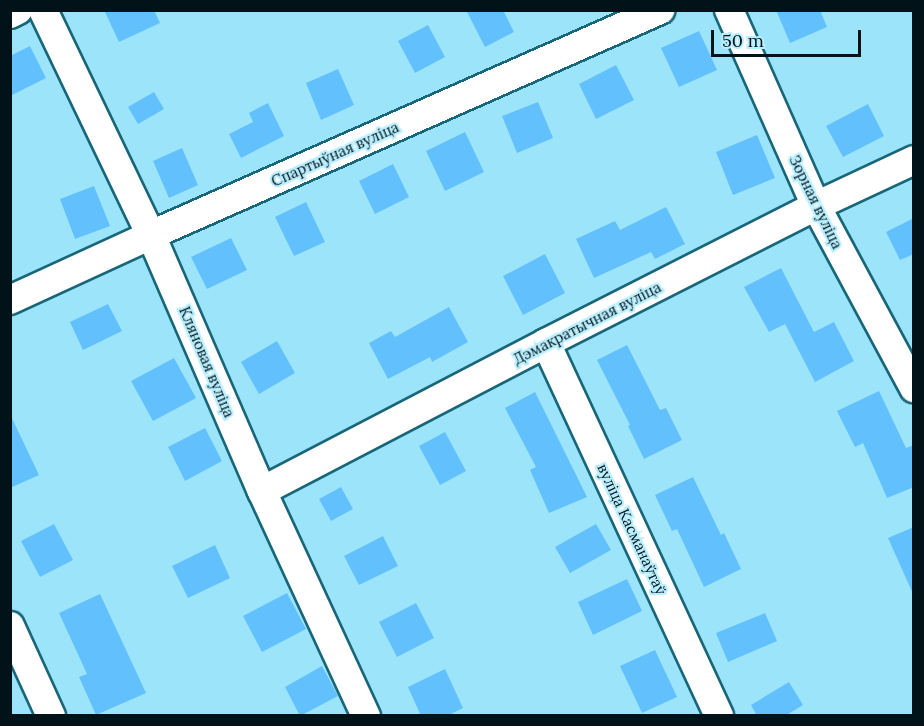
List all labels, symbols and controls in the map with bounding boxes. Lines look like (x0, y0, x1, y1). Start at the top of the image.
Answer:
scale bar (714, 18, 864, 56)
text: 50 m (722, 29, 764, 52)
street label: Спартыўная вуліца (268, 118, 402, 190)
street label: Зорная вуліца (786, 152, 846, 252)
street label: Дэмакратычная вуліца (510, 278, 664, 368)
street label: Кляновая вуліца (176, 304, 238, 420)
street label: вуліца Касманаўтаў (594, 461, 670, 597)

